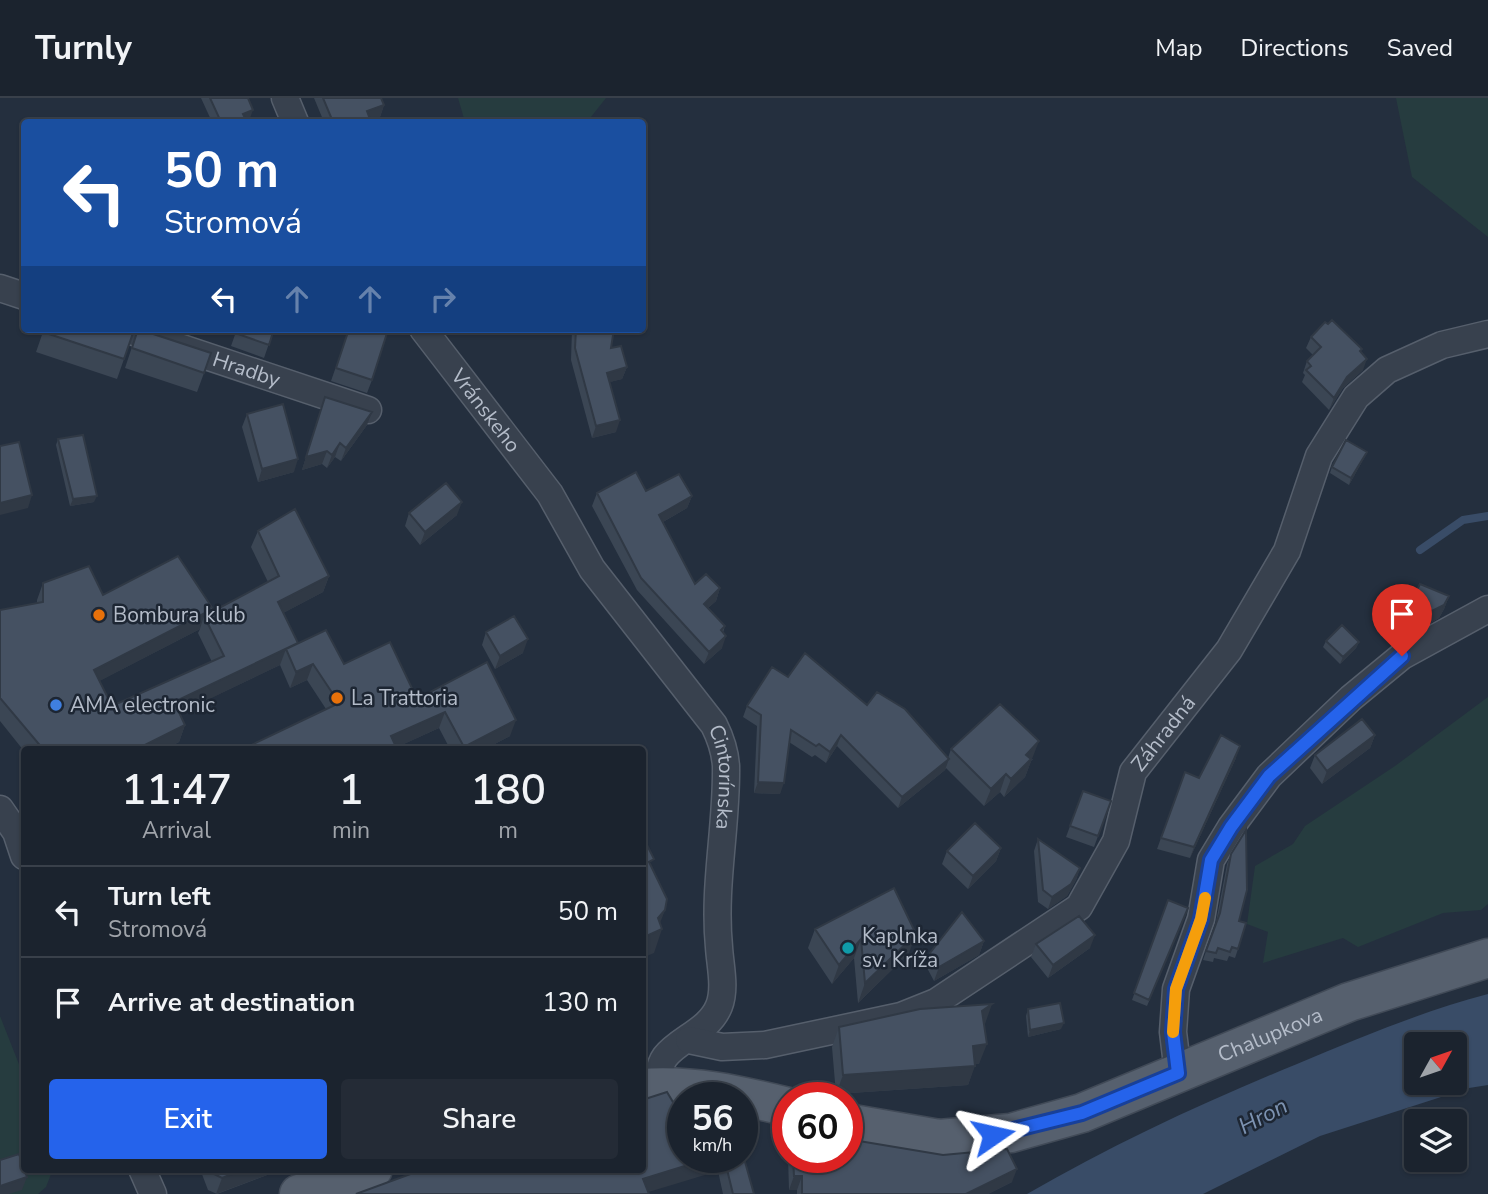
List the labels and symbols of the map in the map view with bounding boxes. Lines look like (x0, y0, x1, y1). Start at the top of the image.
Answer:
street label: Hradby (209, 345, 284, 394)
street label: Vránskeho (444, 362, 527, 458)
pin (1372, 584, 1432, 656)
place label: Bombura klub (113, 601, 246, 629)
marker: Bombura klub (91, 607, 107, 623)
place label: La Trattoria (351, 684, 458, 712)
marker: La Trattoria (329, 690, 345, 706)
street label: Záhradná (1125, 690, 1202, 777)
place label: AMA electronic (70, 691, 215, 719)
marker: AMA electronic (48, 697, 64, 713)
street label: Cintorínska (702, 720, 740, 831)
place label: Kaplnka sv. Kríža (862, 922, 938, 974)
marker: Kaplnka sv. Kríža (840, 940, 856, 956)
street label: Chalupkova (1213, 1001, 1327, 1069)
north arrow (1404, 1032, 1466, 1096)
speed limit sign: 60 (772, 1082, 863, 1173)
water label: Hron (1233, 1090, 1293, 1142)
position arrow (956, 1098, 1030, 1172)

